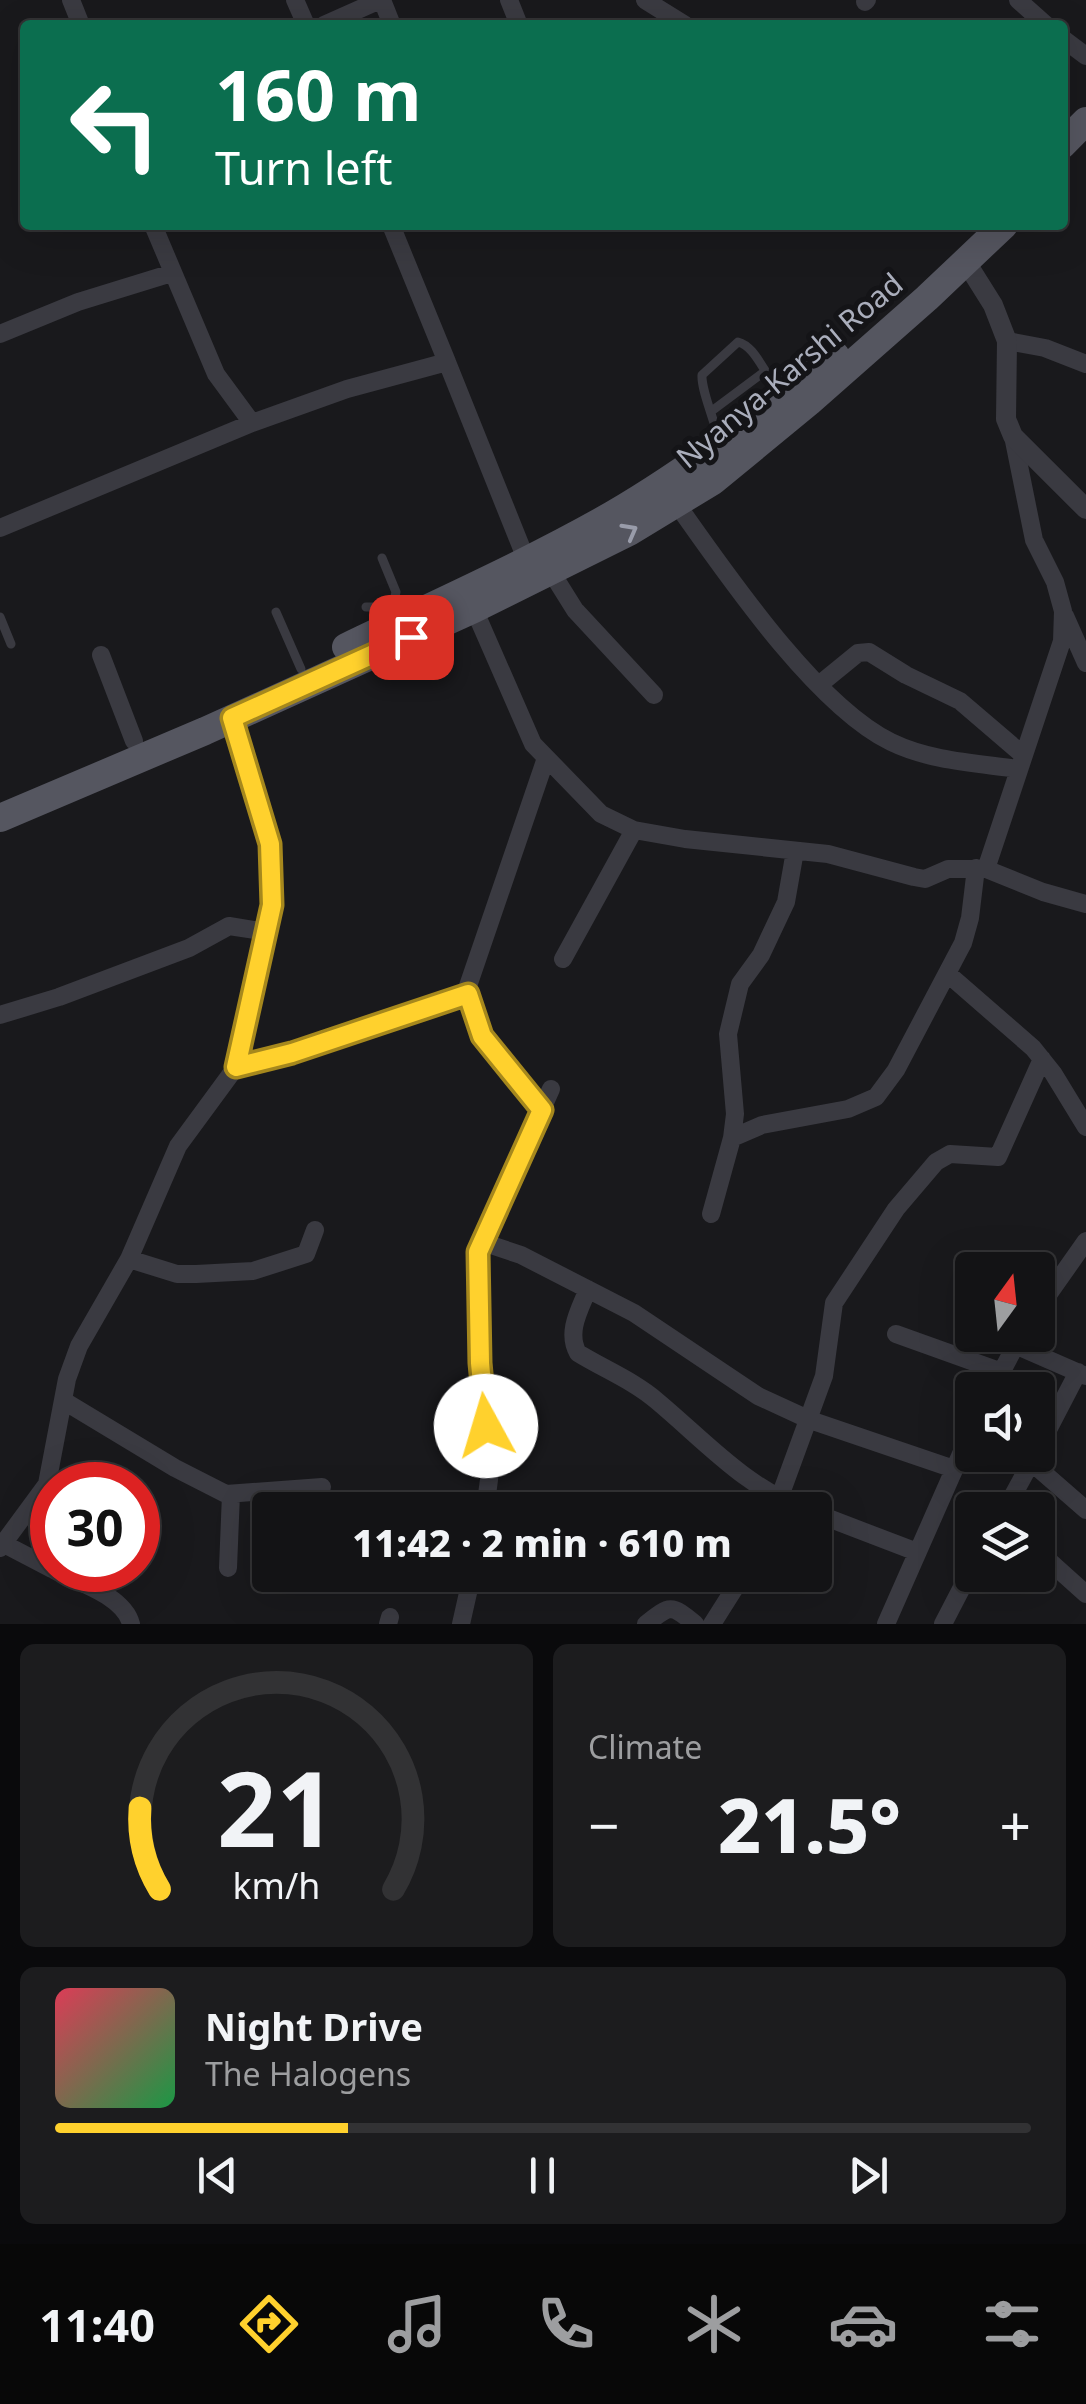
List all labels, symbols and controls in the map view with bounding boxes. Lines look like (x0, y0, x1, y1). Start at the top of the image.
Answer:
text: 160 m (215, 46, 422, 142)
icon: left (50, 60, 180, 190)
text: Turn left (215, 137, 392, 198)
street label: Nyanya-Karshi Road (667, 263, 911, 477)
one-way arrow (619, 523, 637, 543)
pin (369, 595, 454, 680)
icon: arrive (384, 610, 439, 665)
north arrow (955, 1252, 1055, 1352)
map controls (955, 1252, 1055, 1592)
button: sound (955, 1372, 1055, 1472)
position arrow (434, 1374, 538, 1478)
speed limit sign: 30 (30, 1462, 160, 1592)
button: layers (955, 1492, 1055, 1592)
text: 11:42 · 2 min · 610 m (352, 1516, 732, 1568)
text: Climate (588, 1725, 702, 1768)
text: 21 (217, 1736, 336, 1877)
text: 21.5° (718, 1773, 901, 1875)
text: − (588, 1787, 619, 1862)
text: + (1000, 1787, 1031, 1862)
text: km/h (233, 1861, 320, 1909)
text: Night Drive (205, 2000, 423, 2052)
text: The Halogens (205, 2052, 411, 2095)
icon: previous (190, 2148, 245, 2203)
icon: pause (515, 2148, 570, 2203)
icon: next (841, 2148, 896, 2203)
icon: directions (234, 2289, 304, 2359)
icon: music (382, 2289, 452, 2359)
icon: phone (531, 2289, 601, 2359)
icon: climate (679, 2289, 749, 2359)
icon: car (828, 2289, 898, 2359)
icon: filters (977, 2289, 1047, 2359)
text: 11:40 (39, 2294, 155, 2355)

